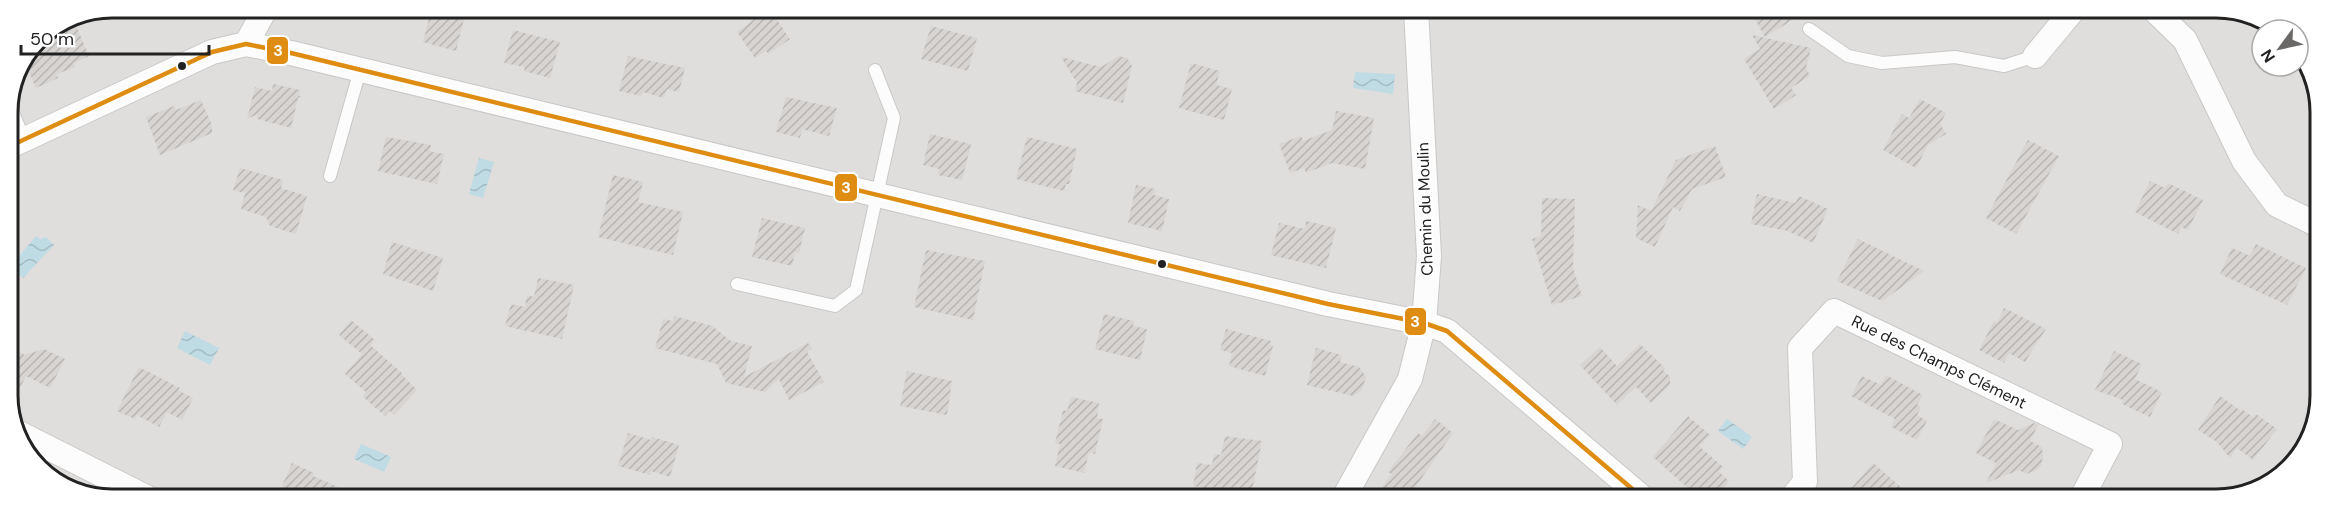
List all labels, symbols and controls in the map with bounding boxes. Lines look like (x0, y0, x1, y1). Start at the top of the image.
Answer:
scale bar (21, 18, 208, 56)
north arrow (2250, 18, 2310, 78)
text: 50 m (30, 27, 74, 51)
line badge: 3 (266, 36, 289, 65)
text: 3 (273, 40, 283, 61)
text: N (2256, 45, 2280, 67)
unlabelled marker (176, 60, 188, 72)
street label: Chemin du Moulin (1412, 142, 1438, 276)
line badge: 3 (834, 173, 858, 202)
text: 3 (841, 177, 851, 198)
unlabelled marker (1156, 258, 1168, 270)
line badge: 3 (1404, 307, 1427, 336)
street label: Rue des Champs Clément (1848, 310, 2030, 414)
text: 3 (1410, 311, 1420, 332)

